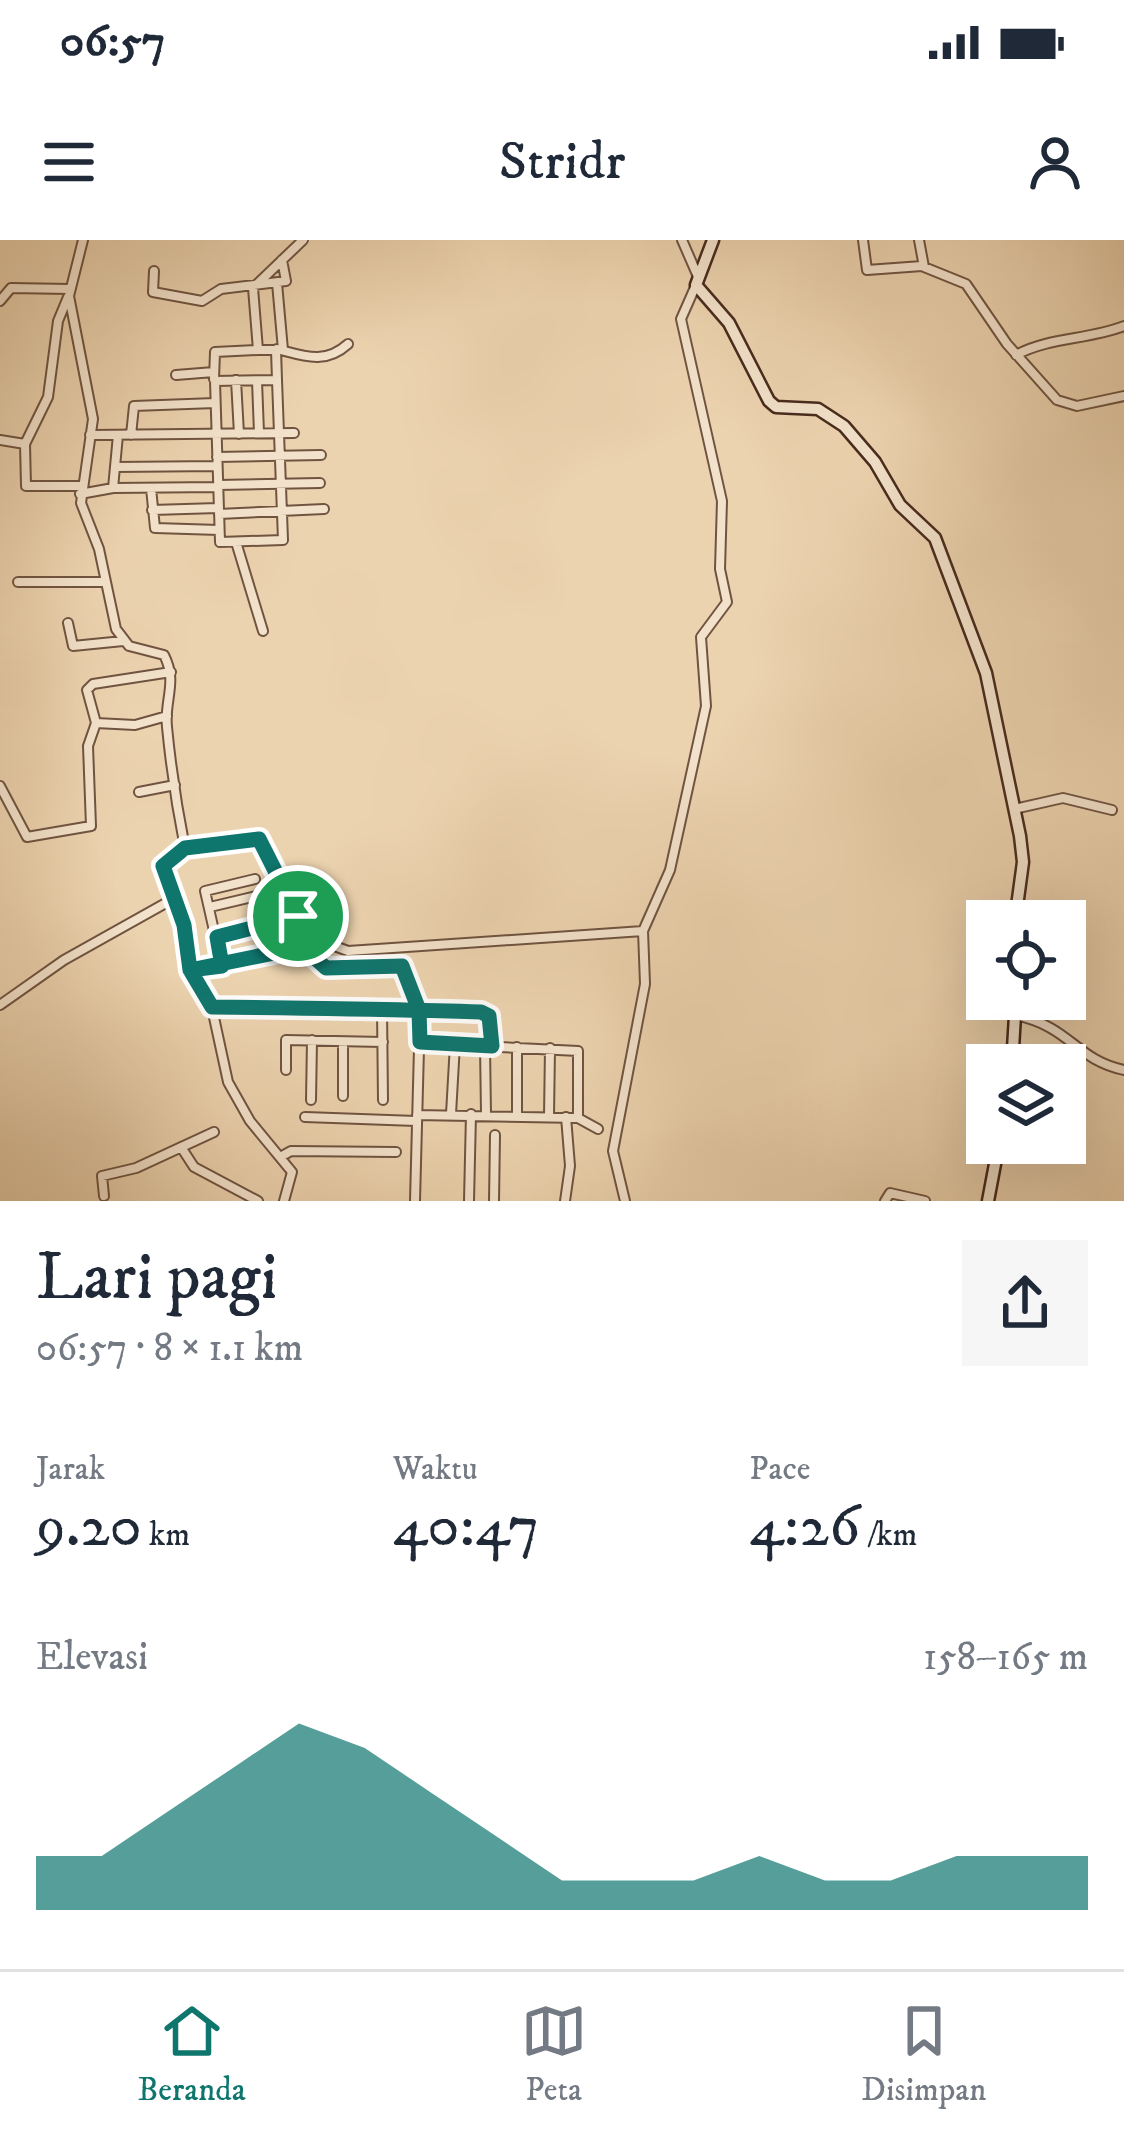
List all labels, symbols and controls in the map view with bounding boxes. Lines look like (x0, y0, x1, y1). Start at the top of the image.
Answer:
text: 06:57 (60, 14, 165, 70)
icon: menu (36, 129, 102, 195)
text: Stridr (499, 129, 625, 196)
icon: person (1022, 129, 1088, 195)
pin (247, 865, 349, 967)
icon: arrive (265, 883, 331, 949)
map controls (966, 900, 1086, 1164)
button: locate (966, 900, 1086, 1020)
button: layers (966, 1044, 1086, 1164)
text: Lari pagi (36, 1238, 278, 1320)
button: share (962, 1240, 1088, 1366)
text: 06:57 · 8 × 1.1 km (36, 1324, 303, 1373)
text: Jarak (36, 1449, 105, 1490)
text: Waktu (393, 1449, 478, 1490)
text: Pace (749, 1449, 810, 1490)
text: 9.20 (36, 1490, 142, 1565)
text: 40:47 (393, 1490, 539, 1565)
text: 4:26 (749, 1490, 860, 1565)
text: km (142, 1515, 190, 1556)
text: /km (860, 1515, 917, 1556)
text: Elevasi (36, 1633, 148, 1682)
text: 158–165 m (923, 1633, 1088, 1682)
tab: Beranda (137, 1998, 246, 2111)
tab: Peta (521, 1998, 587, 2111)
tab: Disimpan (861, 1998, 987, 2111)

